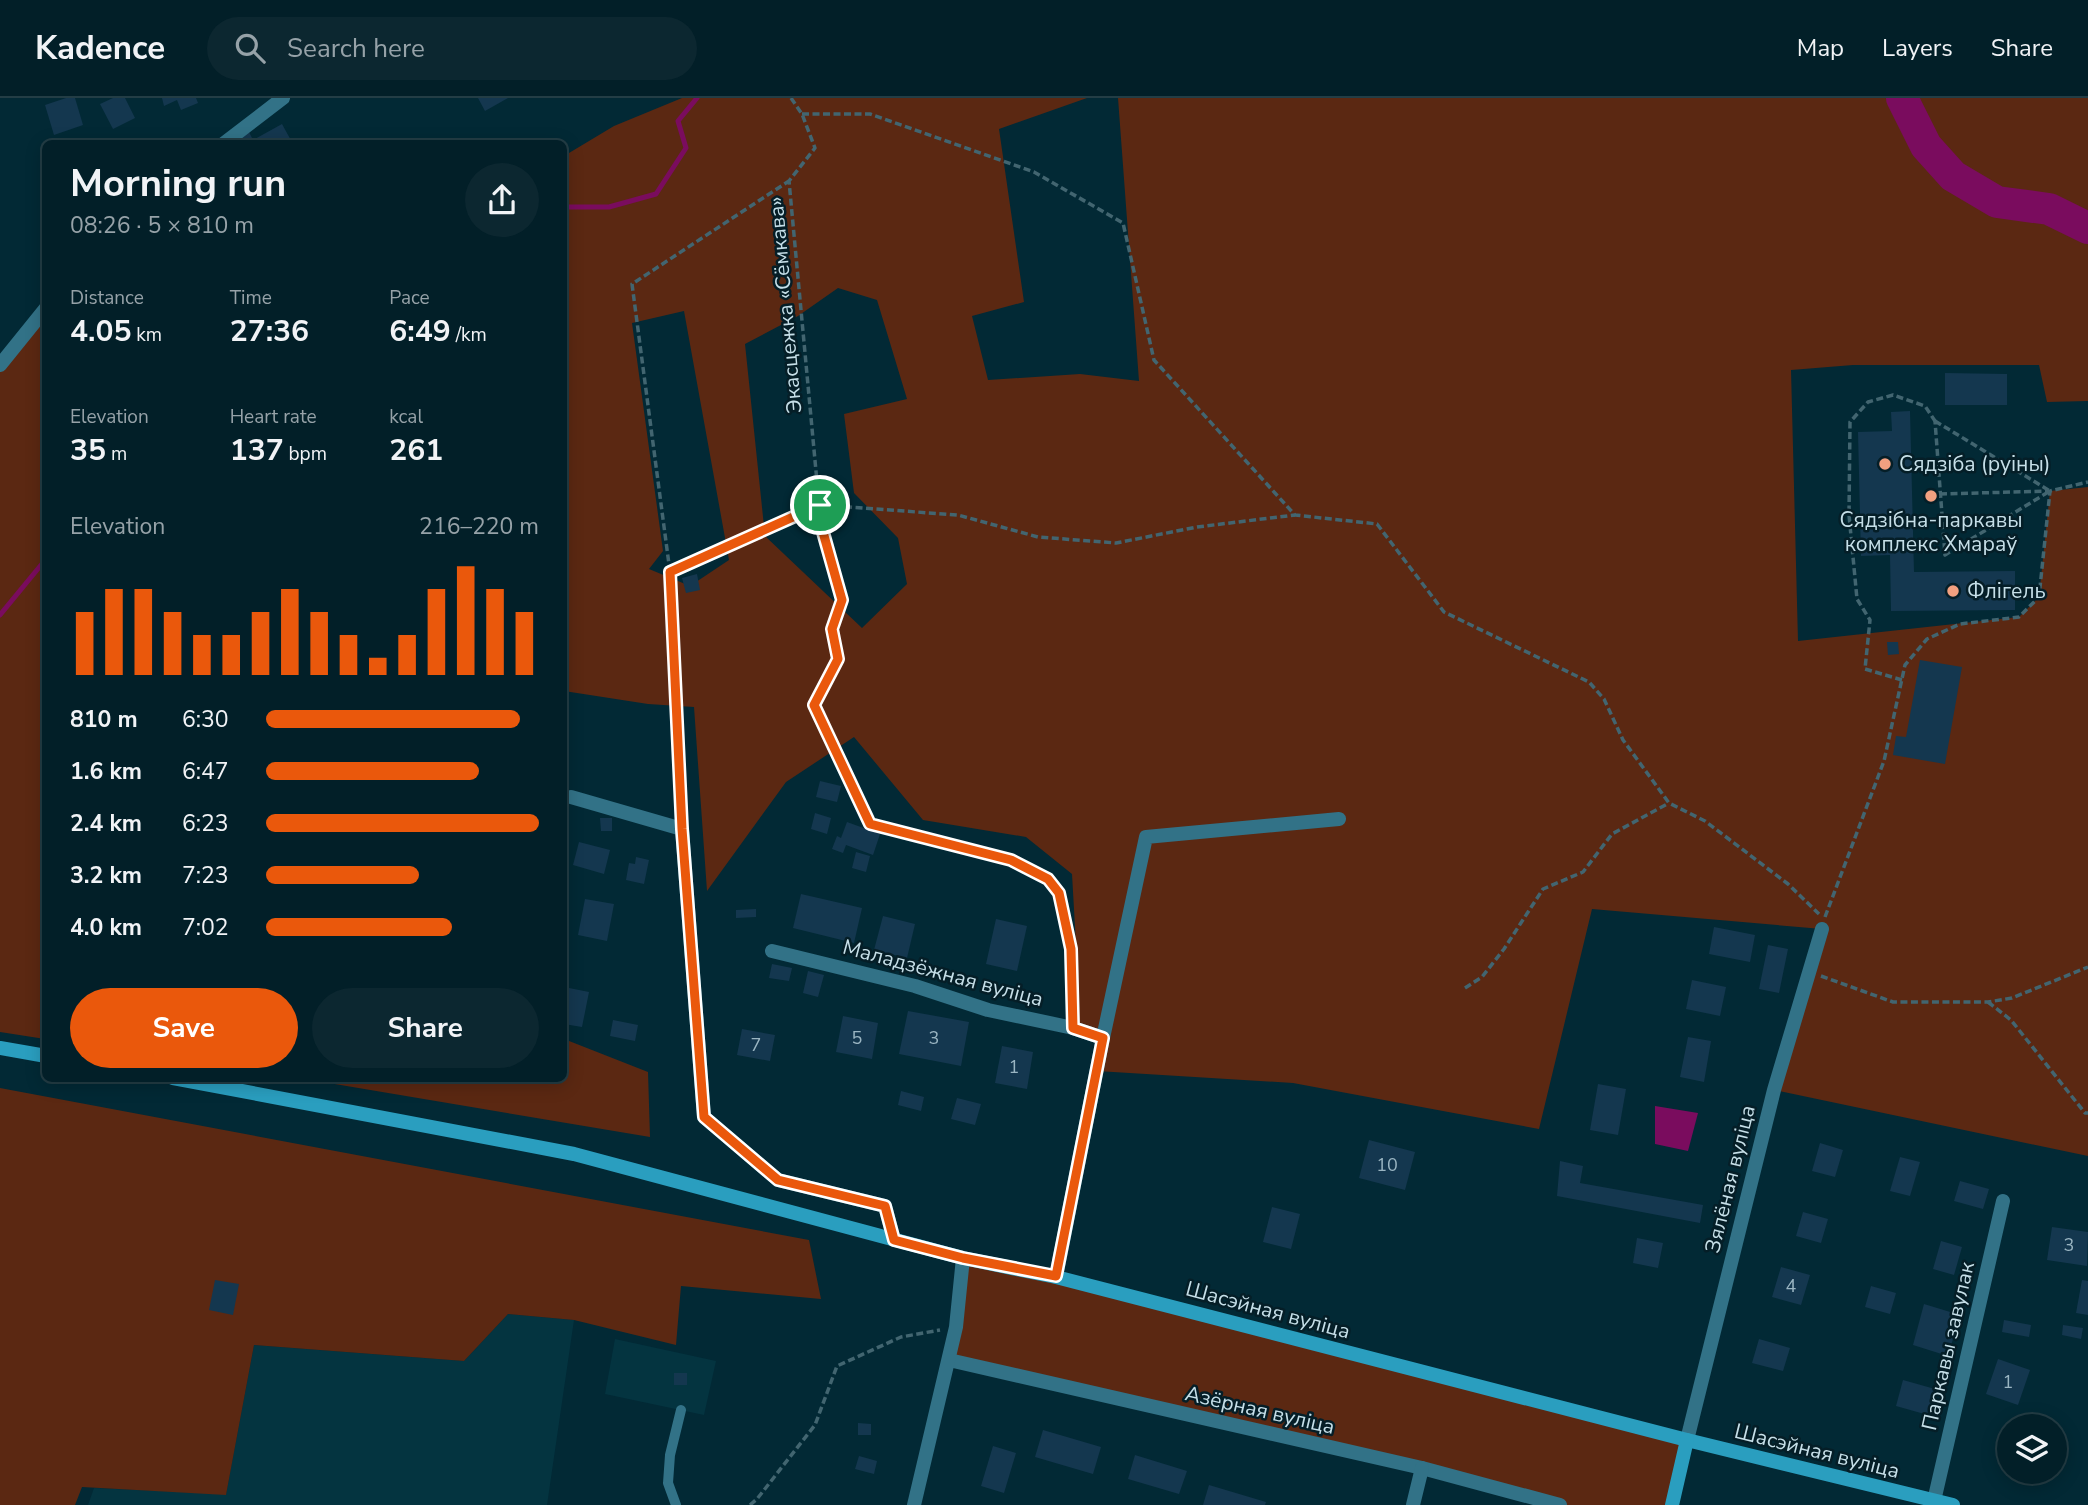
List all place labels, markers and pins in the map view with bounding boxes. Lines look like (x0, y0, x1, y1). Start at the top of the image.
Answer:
place label: Сядзіба (руіны) (1899, 450, 2050, 478)
marker: Сядзіба (руіны) (1877, 456, 1893, 472)
pin (790, 475, 850, 535)
marker: Сядзібна-паркавы комплекс Хмараў (1923, 488, 1939, 504)
place label: Сядзібна-паркавы комплекс Хмараў (1839, 506, 2023, 558)
place label: Флігель (1967, 577, 2046, 605)
marker: Флігель (1945, 583, 1961, 599)

